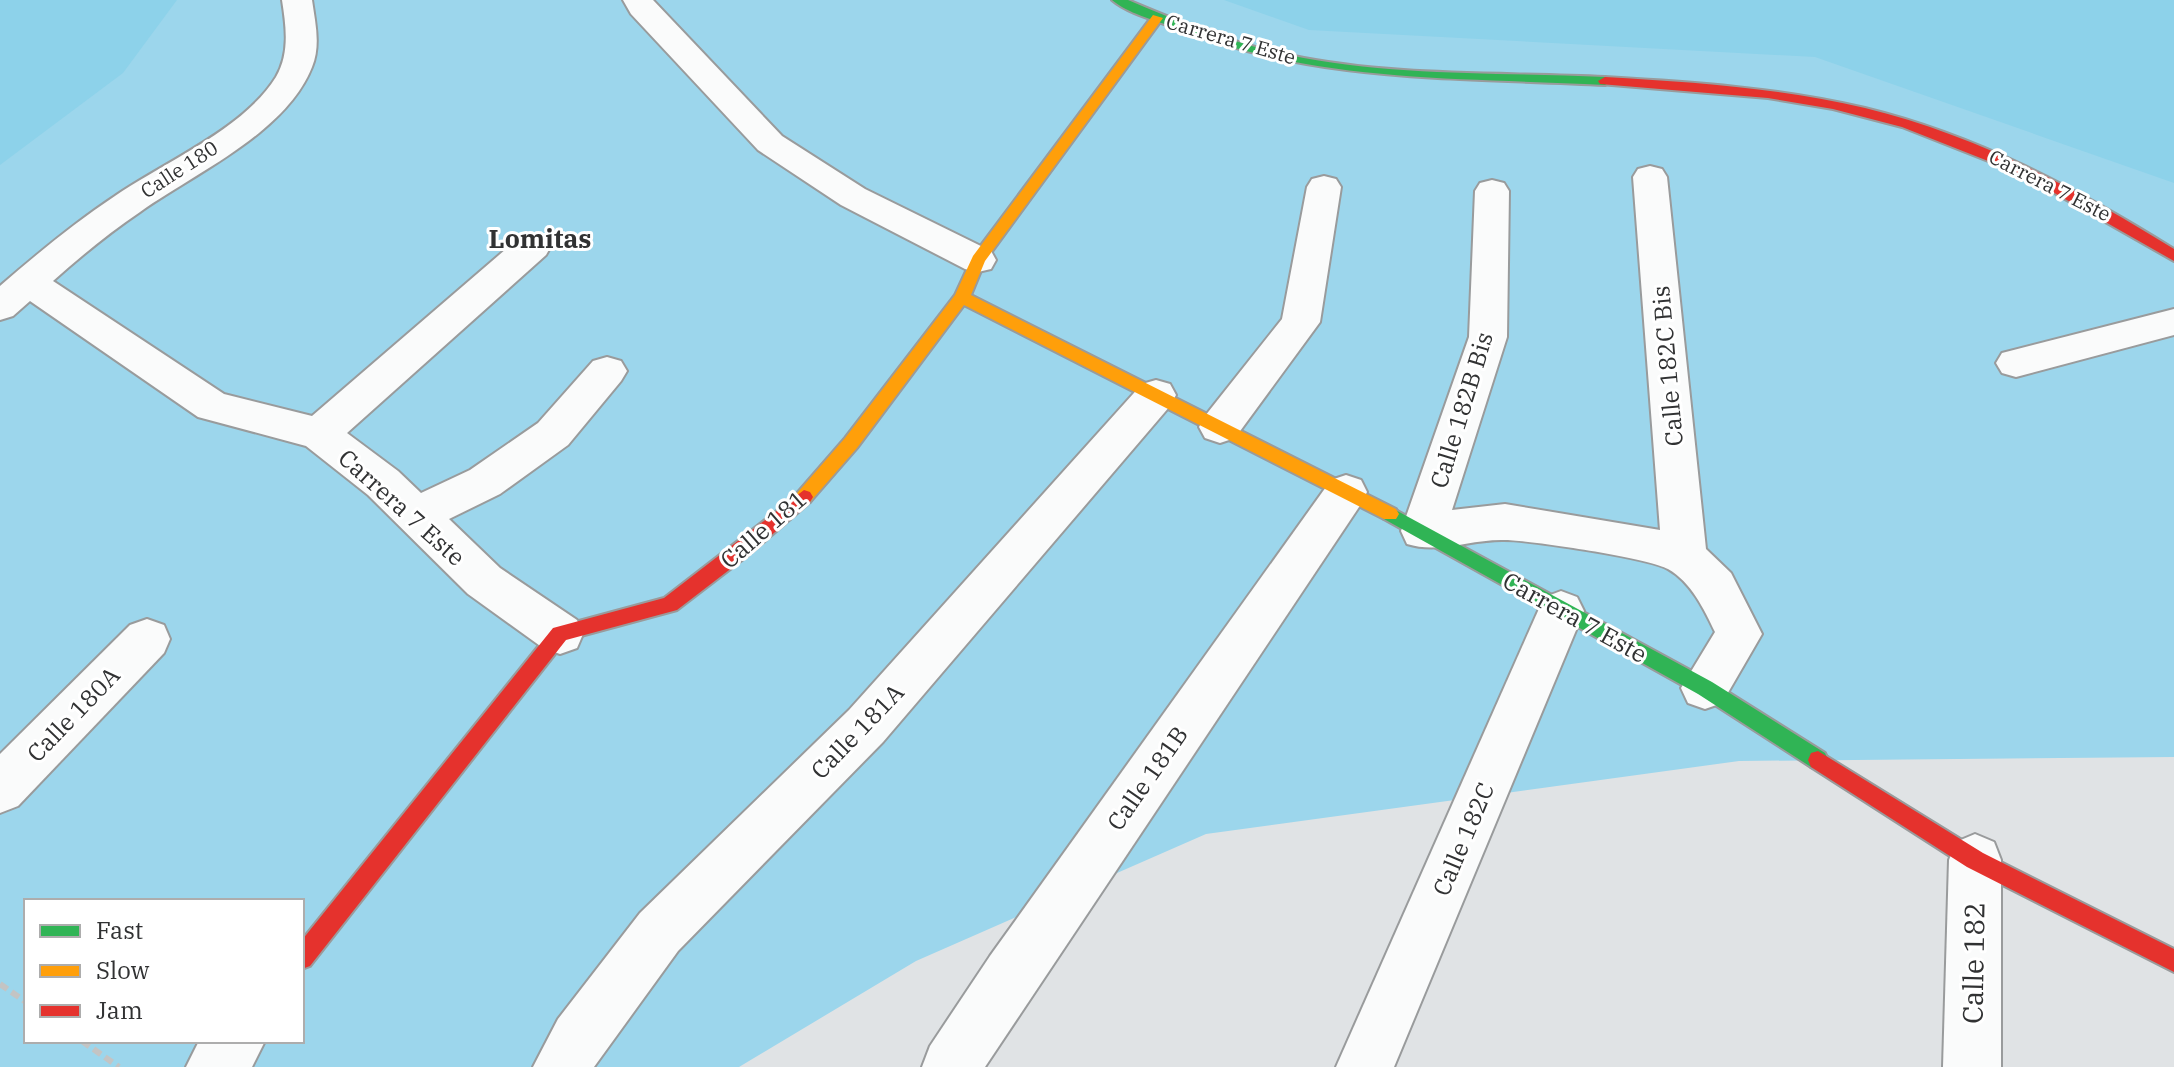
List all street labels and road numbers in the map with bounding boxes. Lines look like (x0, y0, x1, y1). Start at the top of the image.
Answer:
street label: Carrera 7 Este (1163, 8, 1299, 70)
street label: Calle 180 (135, 134, 223, 204)
street label: Carrera 7 Este (1984, 143, 2116, 227)
street label: Calle 182C Bis (1644, 284, 1690, 448)
street label: Calle 182B Bis (1422, 328, 1500, 492)
street label: Carrera 7 Este (332, 442, 472, 572)
street label: Calle 181 (713, 483, 813, 575)
street label: Carrera 7 Este (1497, 564, 1653, 670)
street label: Calle 180A (19, 659, 127, 769)
street label: Calle 181A (803, 676, 911, 786)
street label: Calle 181B (1099, 719, 1195, 837)
street label: Calle 182C (1425, 777, 1501, 901)
street label: Calle 182 (1953, 902, 1993, 1024)

